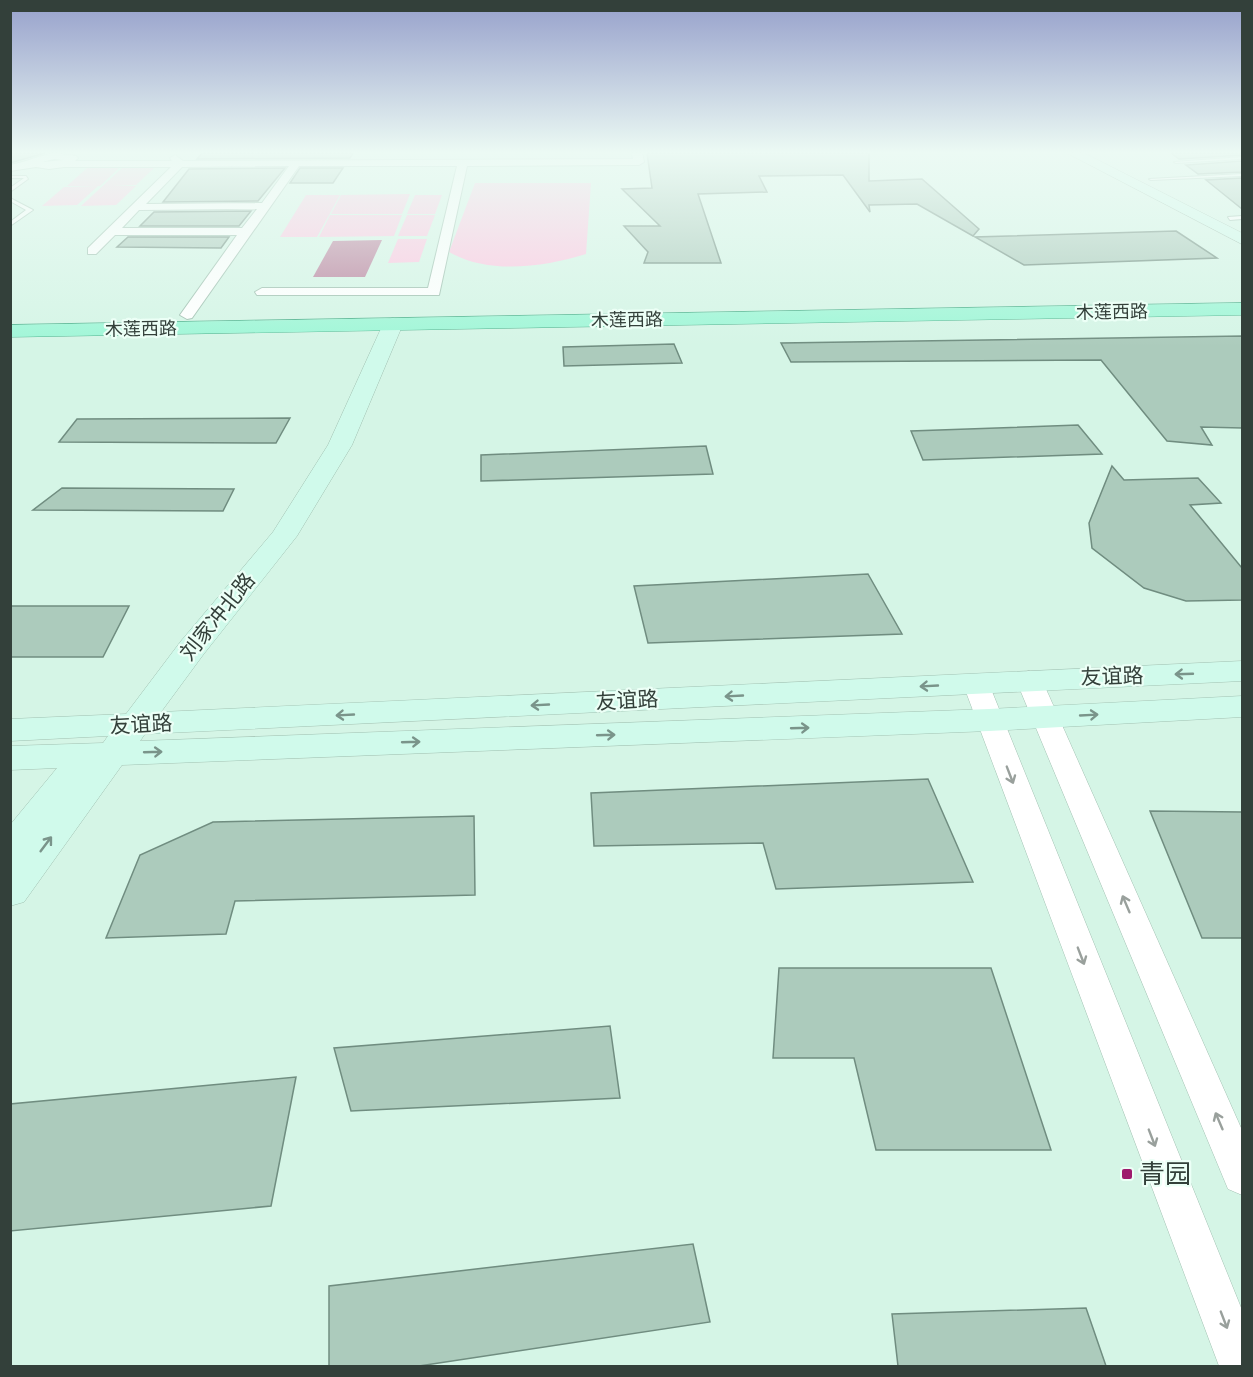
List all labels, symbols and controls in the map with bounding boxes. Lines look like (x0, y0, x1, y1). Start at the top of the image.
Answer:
street label: 木莲西路 (1076, 300, 1148, 324)
street label: 木莲西路 (591, 308, 663, 332)
street label: 木莲西路 (105, 317, 177, 341)
street label: 刘家冲北路 (175, 568, 261, 666)
street label: 友谊路 (1080, 663, 1144, 691)
one-way arrow (1175, 668, 1195, 679)
one-way arrow (920, 681, 940, 692)
street label: 友谊路 (595, 687, 659, 715)
one-way arrow (725, 690, 745, 701)
one-way arrow (530, 700, 550, 711)
one-way arrow (335, 709, 355, 720)
one-way arrow (1079, 709, 1099, 720)
street label: 友谊路 (109, 711, 173, 739)
one-way arrow (790, 722, 810, 733)
one-way arrow (595, 729, 615, 741)
one-way arrow (400, 737, 420, 748)
one-way arrow (142, 747, 162, 758)
one-way arrow (1005, 765, 1016, 784)
one-way arrow (39, 836, 52, 852)
one-way arrow (1119, 895, 1131, 913)
one-way arrow (1077, 947, 1088, 965)
one-way arrow (1213, 1113, 1225, 1131)
one-way arrow (1148, 1128, 1159, 1147)
place label: 青园 (1139, 1159, 1191, 1190)
marker: 青园 (1120, 1167, 1134, 1181)
one-way arrow (1219, 1310, 1230, 1328)

